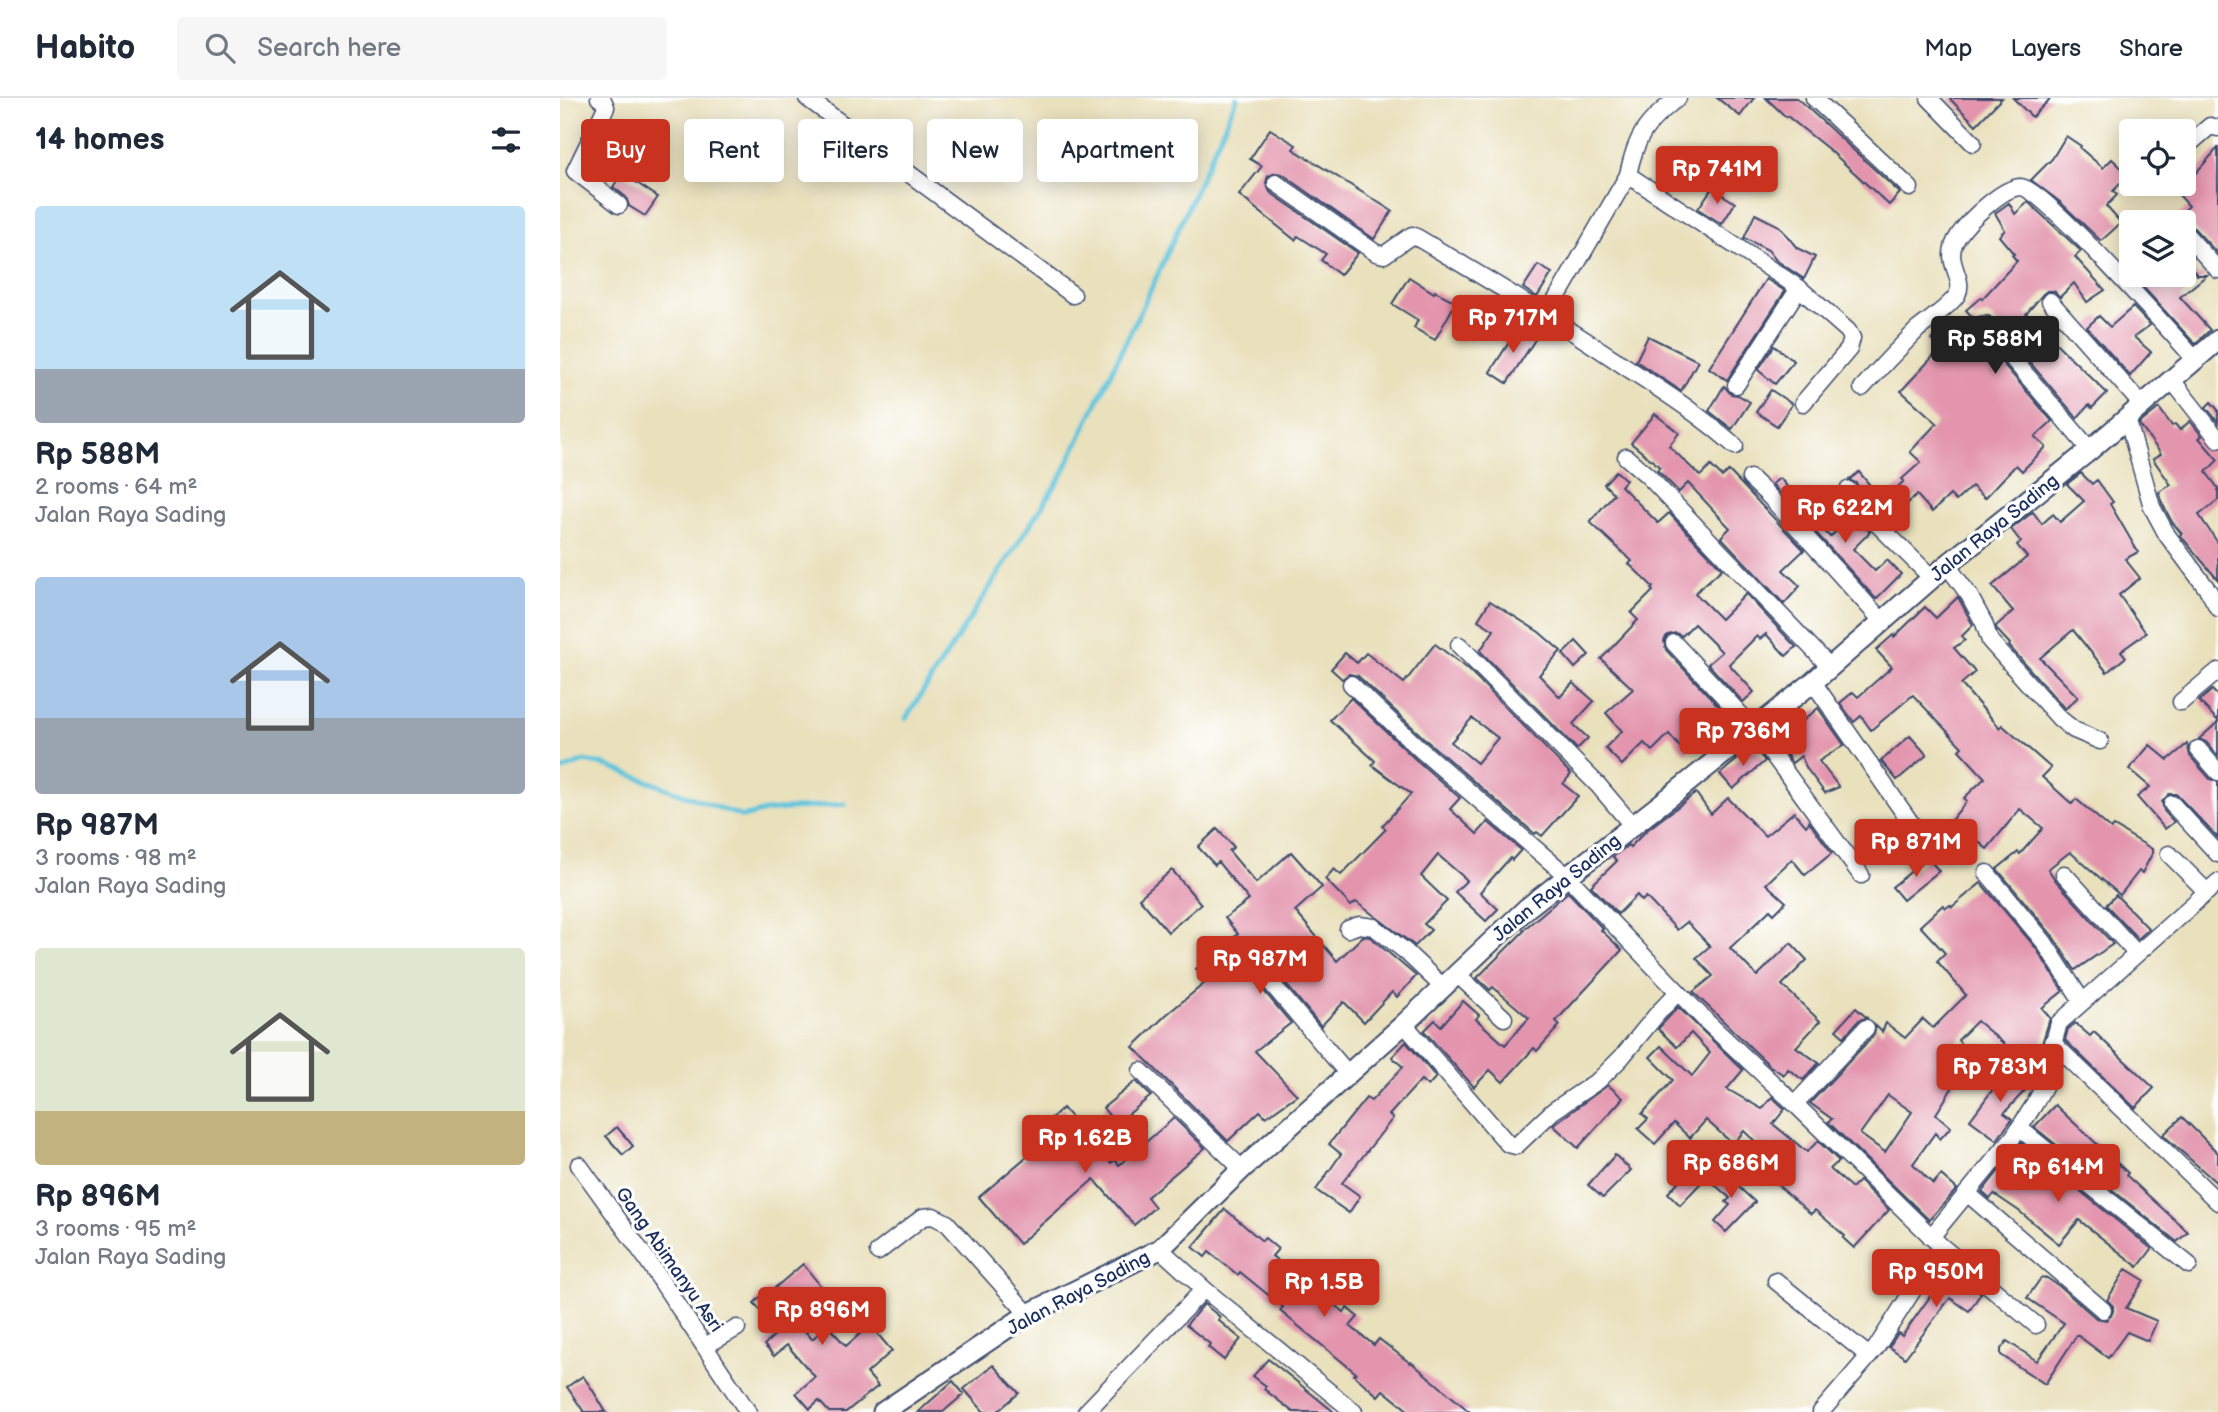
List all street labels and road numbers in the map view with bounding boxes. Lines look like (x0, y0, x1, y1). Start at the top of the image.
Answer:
street label: Jalan Raya Sading (1926, 469, 2064, 587)
street label: Jalan Raya Sading (1488, 829, 1626, 947)
street label: Gang Abimanyu Asri (610, 1183, 727, 1337)
street label: Jalan Raya Sading (1004, 1246, 1154, 1341)

